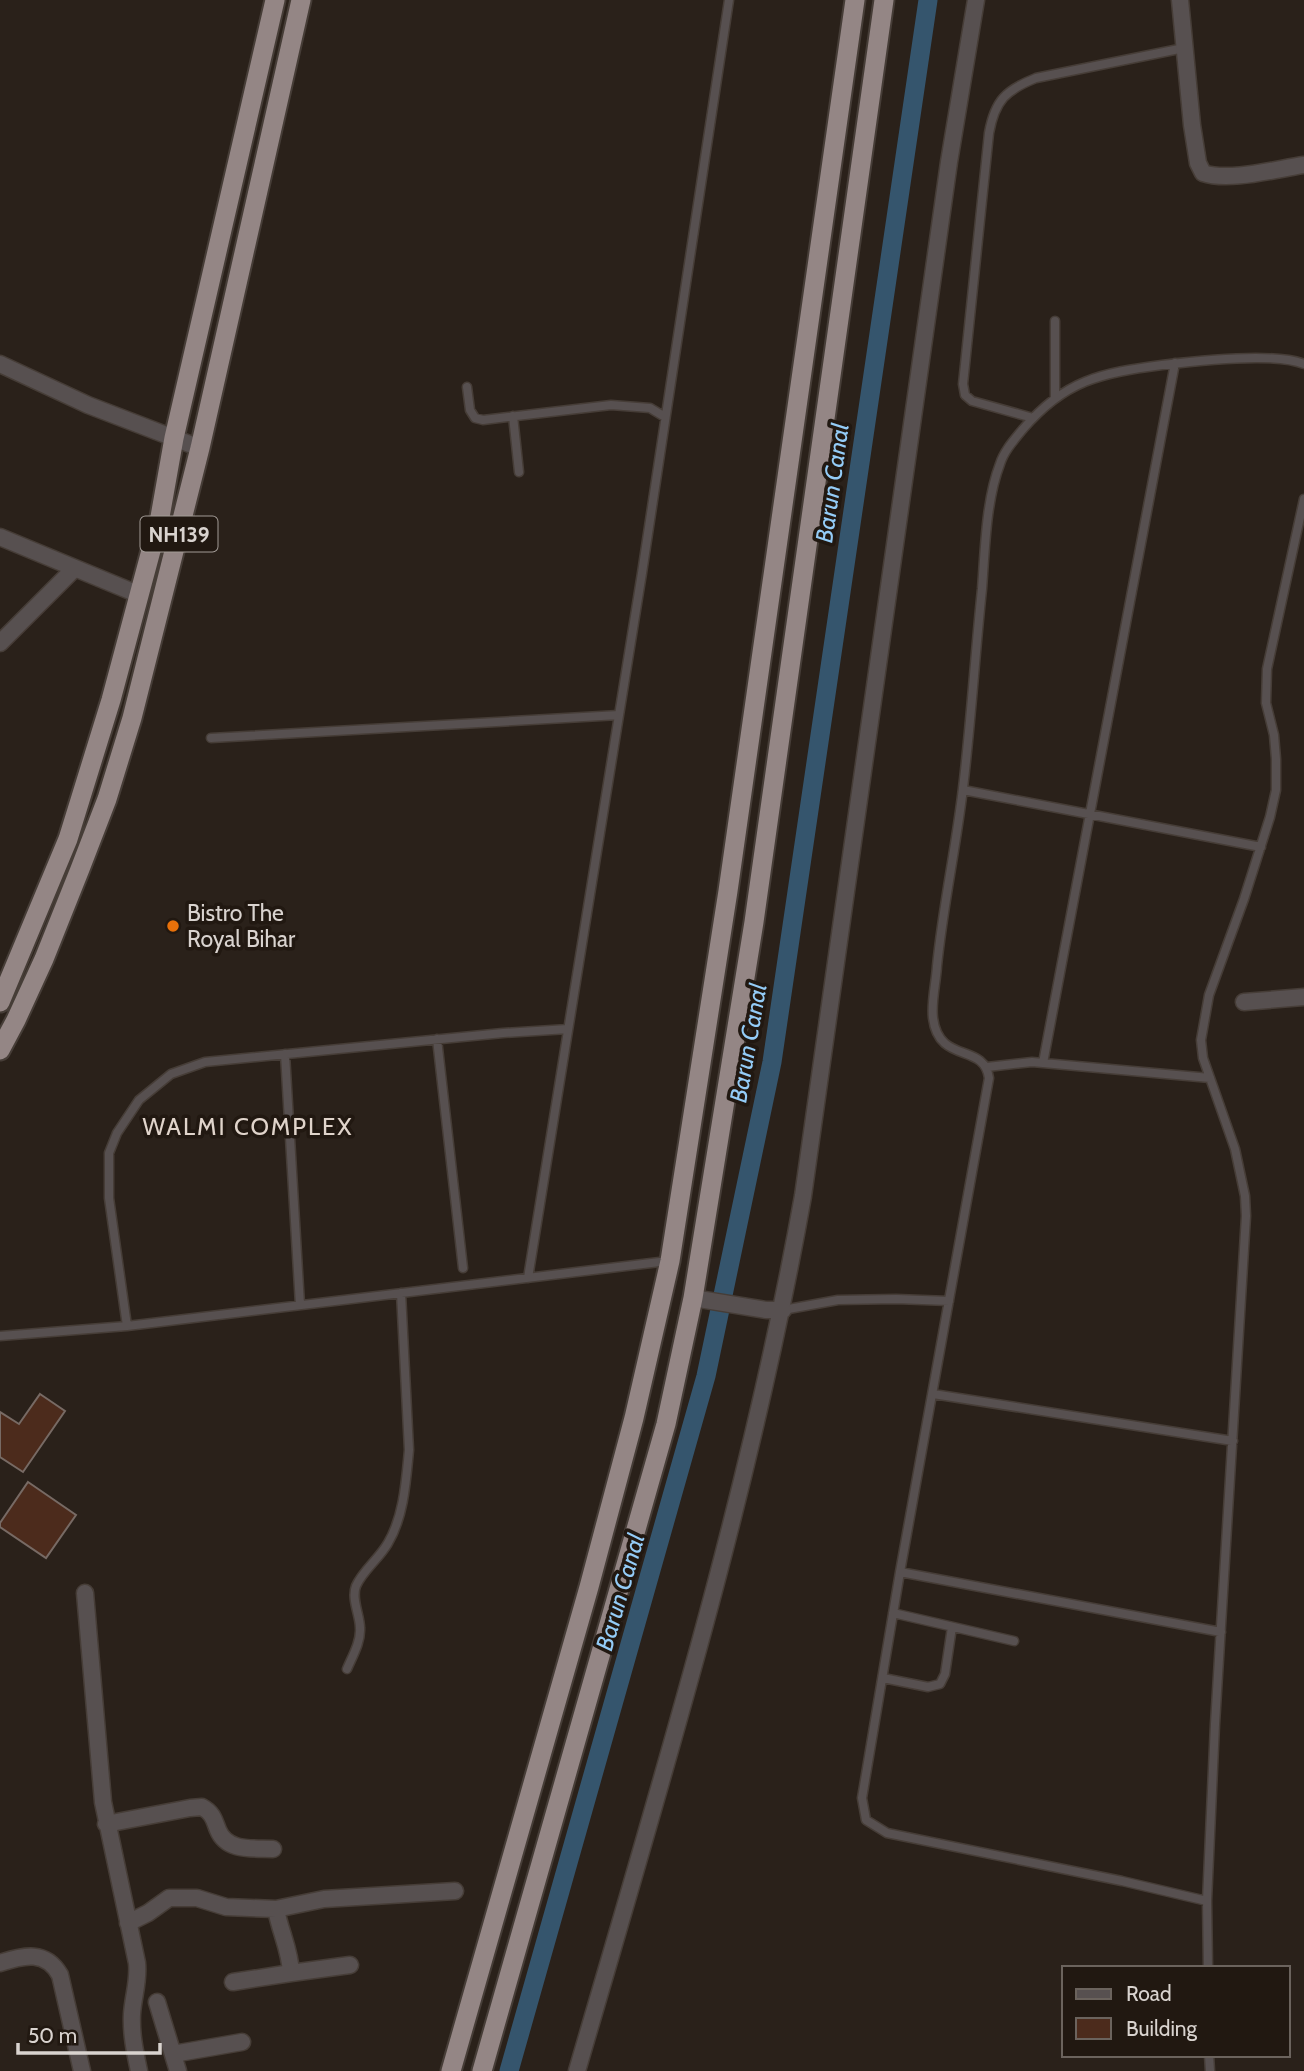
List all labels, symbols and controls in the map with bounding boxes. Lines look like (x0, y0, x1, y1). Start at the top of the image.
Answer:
water label: Barun Canal (809, 421, 855, 545)
road number: NH139 (140, 516, 218, 552)
place label: Bistro The Royal Bihar (187, 899, 296, 953)
marker: Bistro The Royal Bihar (165, 918, 181, 934)
water label: Barun Canal (723, 981, 773, 1105)
district label: WALMI COMPLEX (143, 1112, 353, 1141)
water label: Barun Canal (589, 1530, 651, 1654)
legend (1062, 1966, 1290, 2057)
text: Road (1126, 1981, 1172, 2006)
scale bar (18, 2011, 159, 2056)
text: Building (1126, 2016, 1198, 2041)
text: 50 m (28, 2023, 77, 2048)

